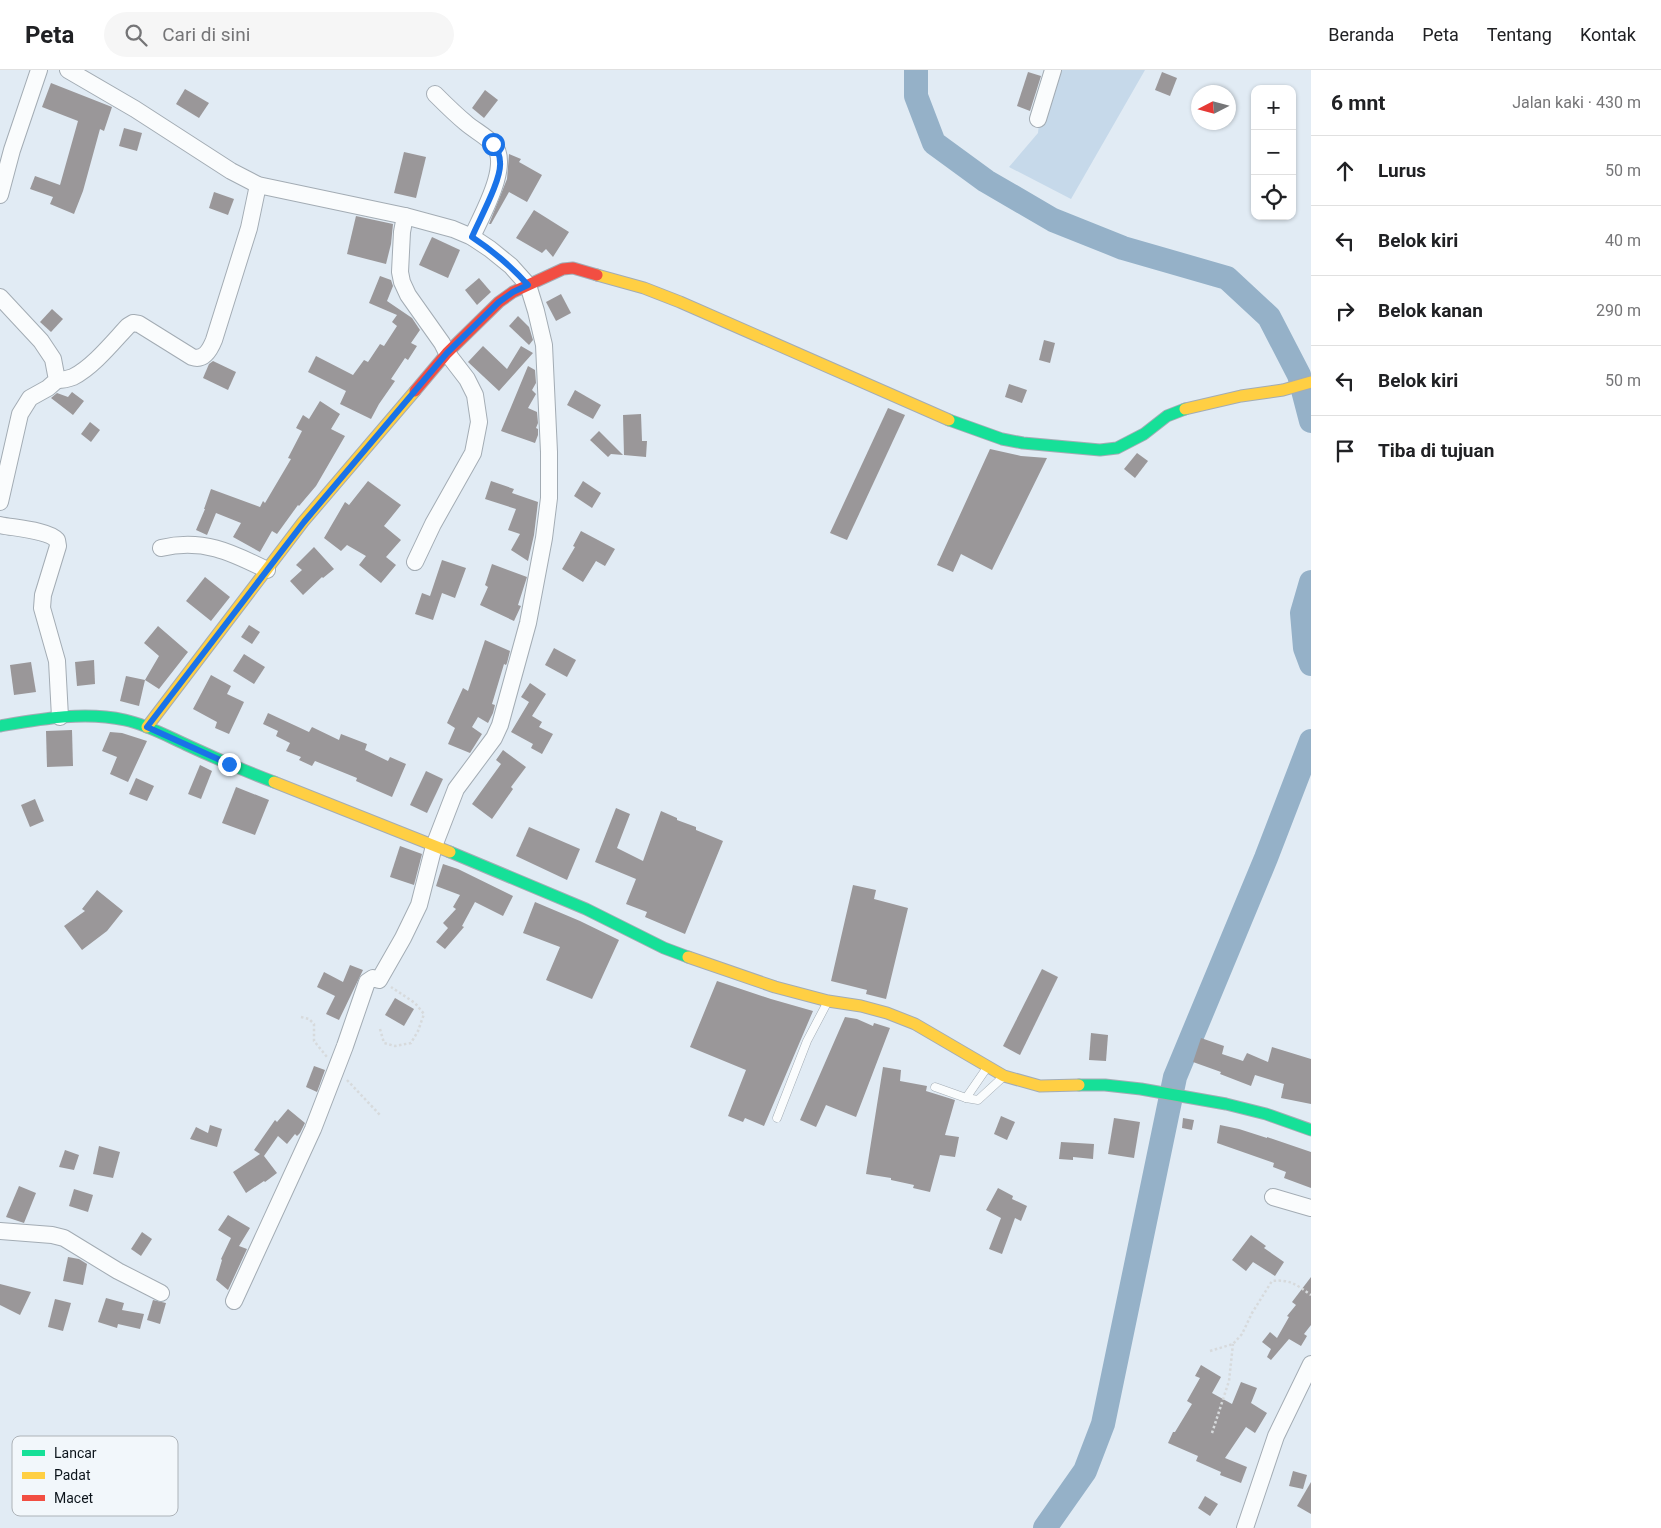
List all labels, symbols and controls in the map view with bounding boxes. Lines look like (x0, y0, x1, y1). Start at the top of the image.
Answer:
search box (104, 12, 454, 57)
text: Peta (25, 21, 74, 49)
icon: search (122, 21, 150, 49)
text: Cari di sini (162, 23, 250, 46)
text: Beranda (1328, 24, 1394, 45)
text: Peta (1422, 24, 1459, 45)
text: Tentang (1487, 24, 1552, 45)
text: Kontak (1580, 24, 1636, 45)
north arrow (1191, 85, 1236, 130)
map controls (1251, 85, 1296, 220)
button: + (1251, 85, 1296, 130)
text: 6 mnt (1331, 91, 1385, 115)
text: Jalan kaki · 430 m (1512, 93, 1641, 112)
button: − (1251, 130, 1296, 175)
route start (482, 133, 505, 156)
icon: ahead (1331, 157, 1359, 185)
text: Lurus (1378, 159, 1426, 182)
text: 50 m (1605, 161, 1641, 180)
button: locate (1251, 175, 1296, 220)
icon: left (1331, 227, 1359, 255)
text: Belok kiri (1378, 229, 1458, 252)
text: 40 m (1605, 231, 1641, 250)
icon: right (1331, 297, 1359, 325)
text: Belok kanan (1378, 299, 1483, 322)
text: 290 m (1596, 301, 1641, 320)
icon: left (1331, 367, 1359, 395)
text: Belok kiri (1378, 369, 1458, 392)
text: 50 m (1605, 371, 1641, 390)
icon: arrive (1331, 437, 1359, 465)
text: Tiba di tujuan (1378, 439, 1494, 462)
route end (218, 753, 241, 776)
legend (12, 1436, 178, 1516)
text: Lancar (54, 1445, 97, 1461)
text: Padat (54, 1467, 91, 1483)
text: Macet (54, 1490, 94, 1506)

